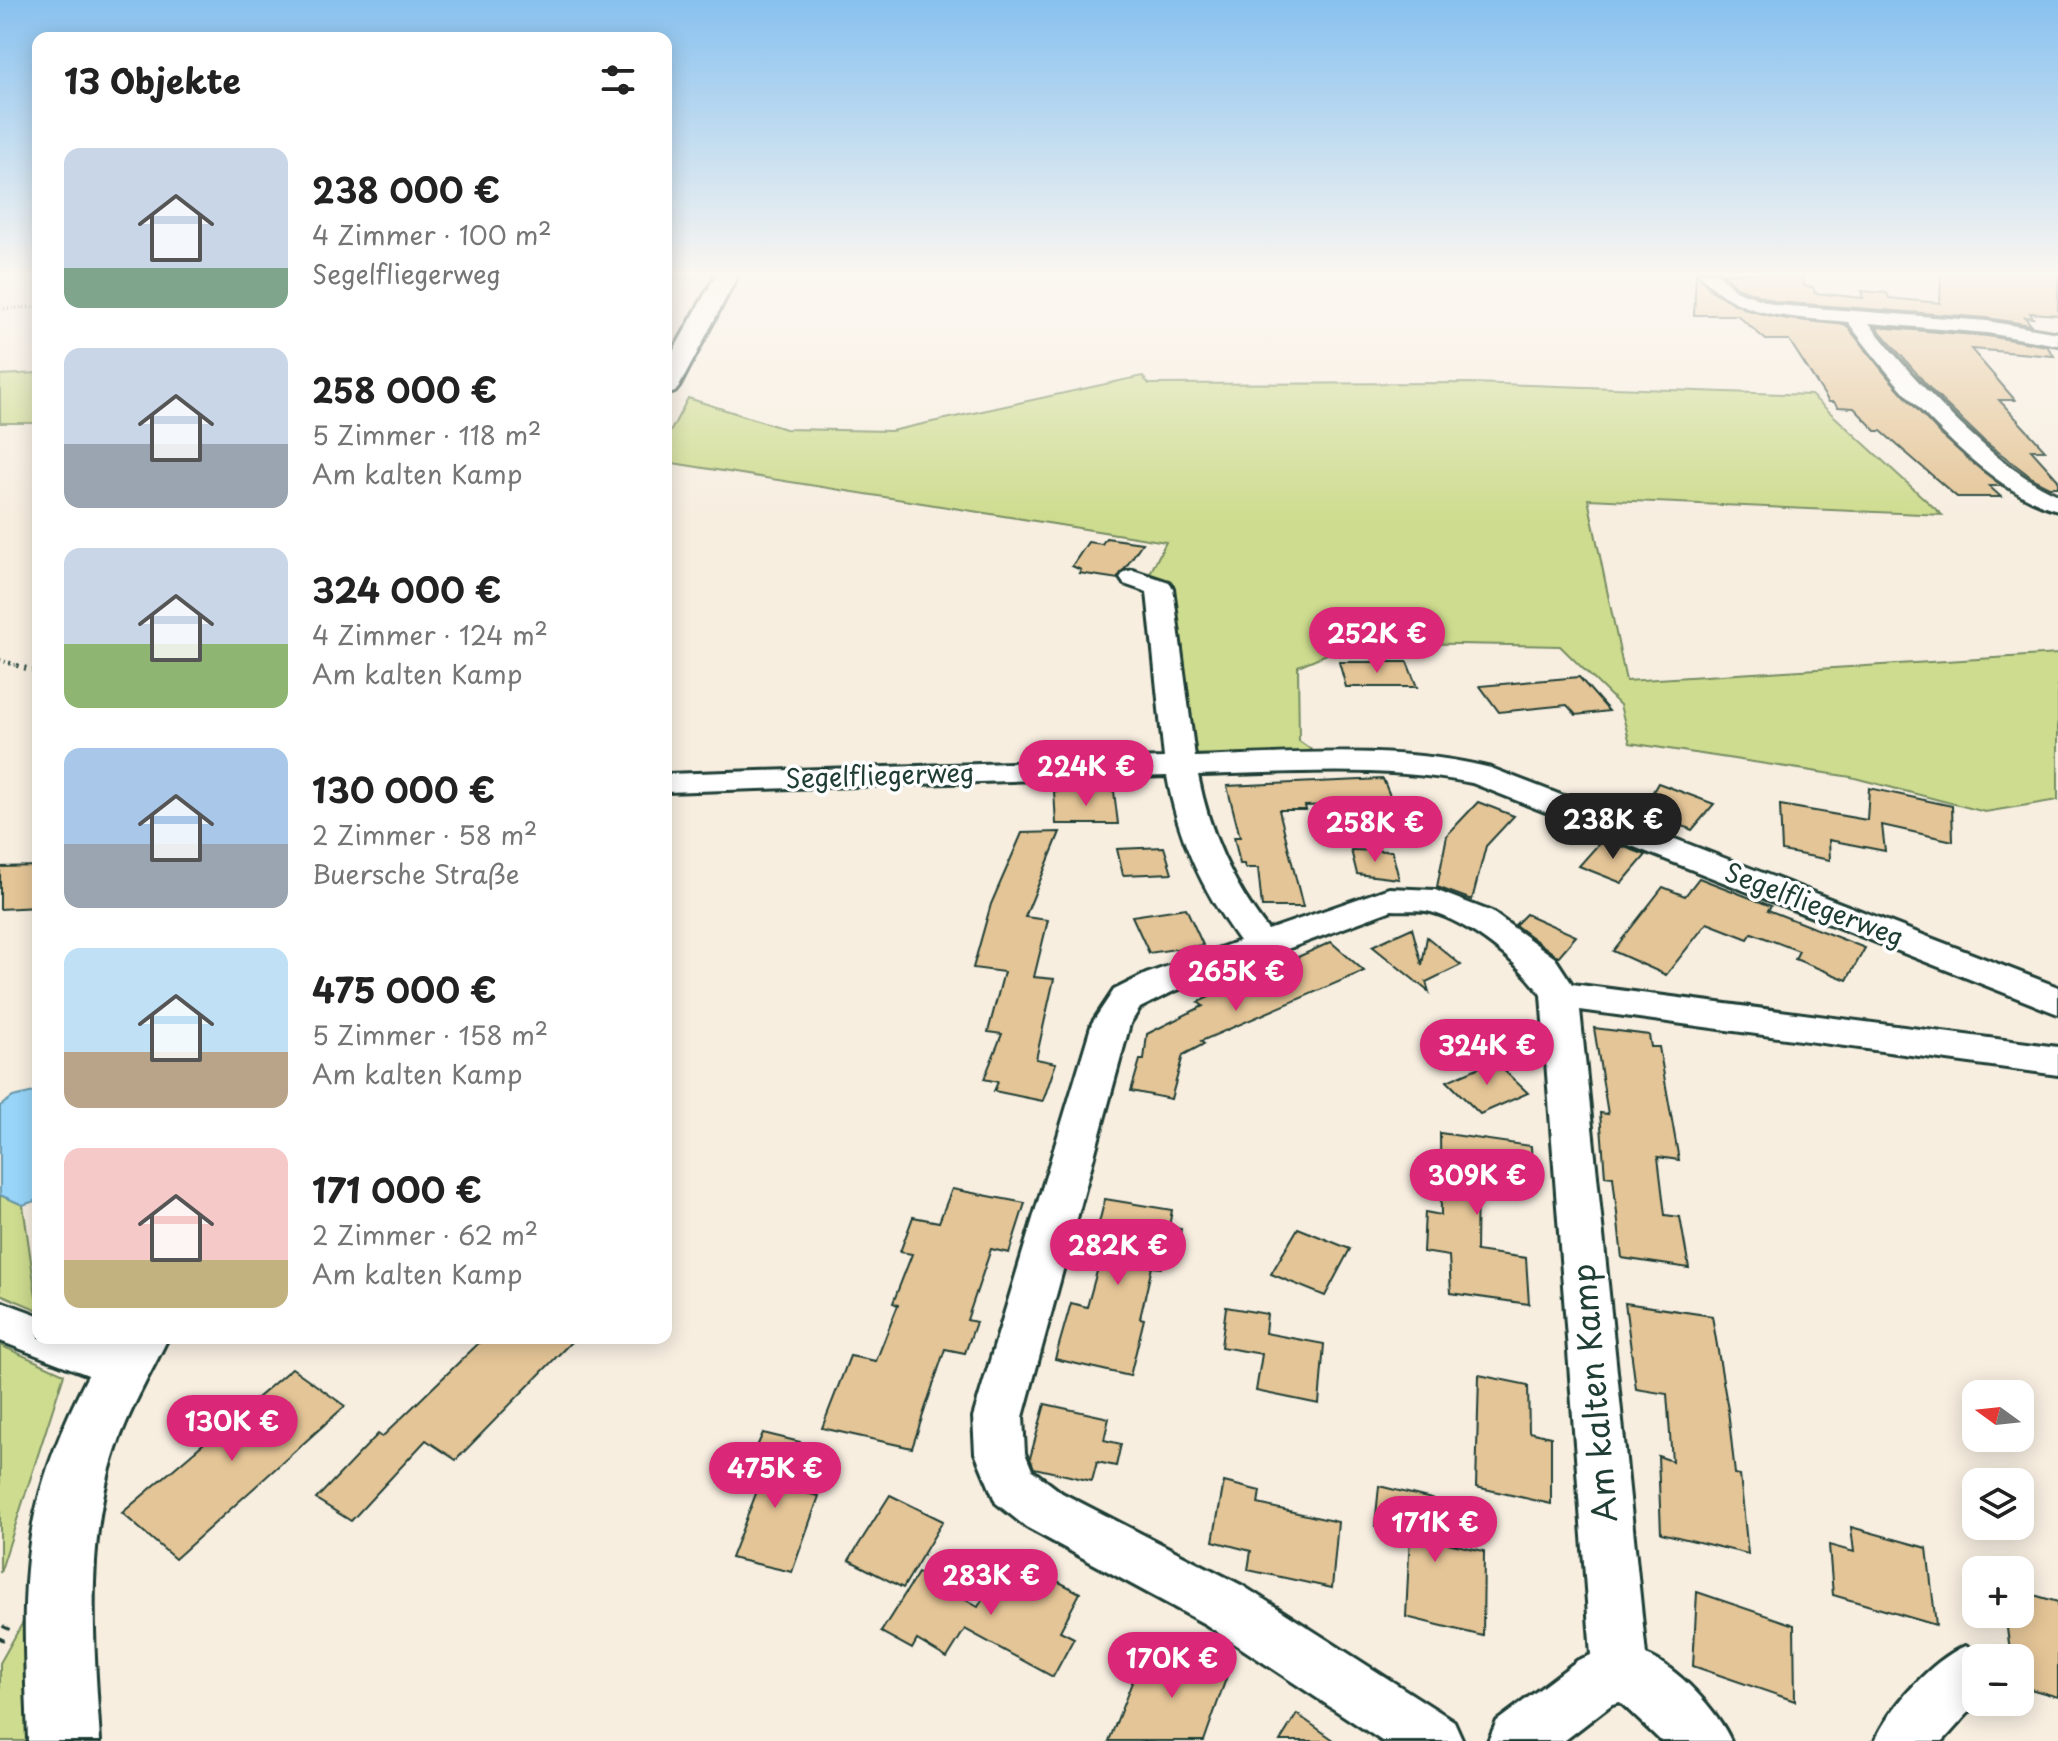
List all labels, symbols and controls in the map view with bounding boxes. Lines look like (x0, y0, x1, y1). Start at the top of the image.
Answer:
text: 13 Objekte (64, 54, 241, 106)
icon: filters (596, 58, 640, 102)
text: 238 000 € (312, 163, 500, 215)
icon: home (128, 180, 224, 276)
text: 4 Zimmer · 100 m² (312, 215, 552, 254)
text: Segelfliegerweg (312, 254, 501, 293)
text: 258 000 € (312, 363, 497, 415)
icon: home (128, 380, 224, 476)
text: 5 Zimmer · 118 m² (312, 415, 541, 454)
text: Am kalten Kamp (312, 454, 523, 493)
text: 324 000 € (312, 563, 501, 615)
icon: home (128, 580, 224, 676)
pin: 252K € (1312, 607, 1442, 675)
text: 252K € (1327, 613, 1427, 652)
text: 4 Zimmer · 124 m² (312, 615, 548, 654)
text: Am kalten Kamp (312, 654, 523, 693)
pin: 224K € (1021, 740, 1151, 808)
text: 224K € (1036, 746, 1136, 785)
street label: Segelfliegerweg (785, 752, 975, 797)
text: 130 000 € (312, 763, 495, 815)
icon: home (128, 780, 224, 876)
pin: 238K € (1548, 793, 1678, 861)
pin: 258K € (1310, 796, 1440, 864)
text: 238K € (1563, 799, 1663, 838)
text: 258K € (1326, 802, 1424, 841)
text: 2 Zimmer · 58 m² (312, 815, 537, 854)
street label: Segelfliegerweg (1719, 852, 1910, 956)
text: Buersche Straße (312, 854, 519, 893)
pin: 265K € (1171, 945, 1301, 1013)
text: 265K € (1187, 951, 1285, 990)
text: 475 000 € (312, 963, 497, 1015)
icon: home (128, 980, 224, 1076)
text: 5 Zimmer · 158 m² (312, 1015, 548, 1054)
pin: 324K € (1422, 1019, 1552, 1087)
text: 324K € (1438, 1025, 1536, 1064)
text: Am kalten Kamp (312, 1054, 523, 1093)
pin: 309K € (1412, 1149, 1542, 1217)
text: 309K € (1428, 1155, 1526, 1194)
text: 171 000 € (312, 1163, 482, 1215)
icon: home (128, 1180, 224, 1276)
text: 2 Zimmer · 62 m² (312, 1215, 538, 1254)
pin: 282K € (1053, 1219, 1183, 1287)
text: 282K € (1068, 1225, 1168, 1264)
text: Am kalten Kamp (312, 1254, 523, 1293)
street label: Am kalten Kamp (1558, 1262, 1628, 1524)
north arrow (1962, 1380, 2034, 1452)
map controls (1962, 1380, 2034, 1716)
pin: 130K € (167, 1395, 297, 1463)
text: 130K € (185, 1401, 279, 1440)
pin: 475K € (710, 1442, 840, 1510)
text: 475K € (727, 1448, 823, 1487)
button: layers (1962, 1468, 2034, 1540)
pin: 171K € (1370, 1496, 1500, 1564)
text: 171K € (1391, 1502, 1479, 1541)
pin: 283K € (926, 1549, 1056, 1617)
text: 283K € (942, 1555, 1040, 1594)
button: + (1962, 1556, 2034, 1628)
pin: 170K € (1107, 1632, 1237, 1700)
text: 170K € (1126, 1638, 1218, 1677)
button: − (1962, 1644, 2034, 1716)

